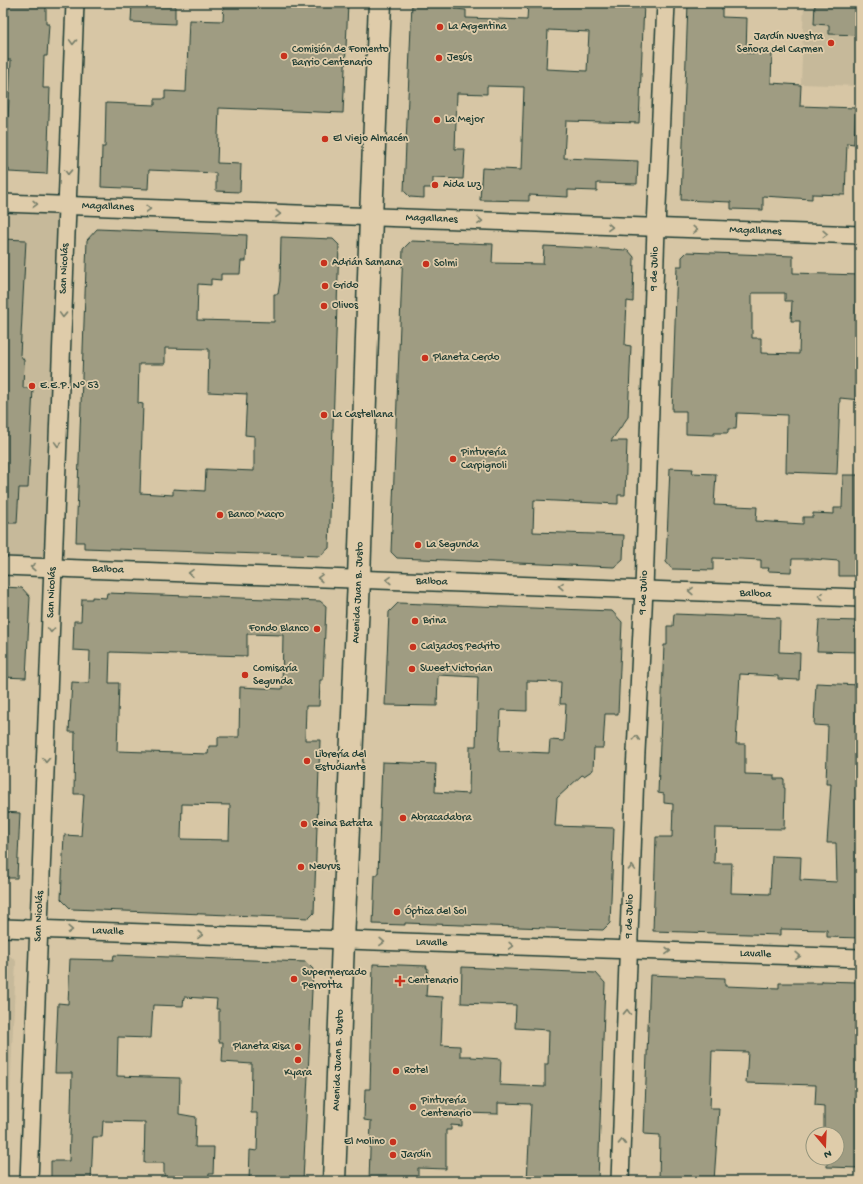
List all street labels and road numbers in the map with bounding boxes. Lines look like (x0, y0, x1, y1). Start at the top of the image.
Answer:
street label: Magallanes (82, 200, 135, 214)
street label: Magallanes (405, 212, 459, 226)
street label: Magallanes (729, 224, 783, 238)
street label: San Nicolás (58, 242, 72, 294)
street label: 9 de Julio (648, 246, 661, 292)
street label: Avenida Juan B. Justo (350, 541, 366, 644)
street label: Balboa (91, 563, 125, 577)
street label: San Nicolás (45, 566, 59, 618)
street label: 9 de Julio (637, 570, 651, 616)
street label: Balboa (415, 575, 449, 589)
street label: Balboa (738, 587, 772, 601)
street label: San Nicolás (32, 890, 46, 942)
street label: 9 de Julio (623, 893, 637, 940)
street label: Lavalle (92, 925, 124, 938)
street label: Lavalle (416, 936, 448, 950)
street label: Lavalle (740, 948, 772, 961)
street label: Avenida Juan B. Justo (331, 1009, 346, 1111)

